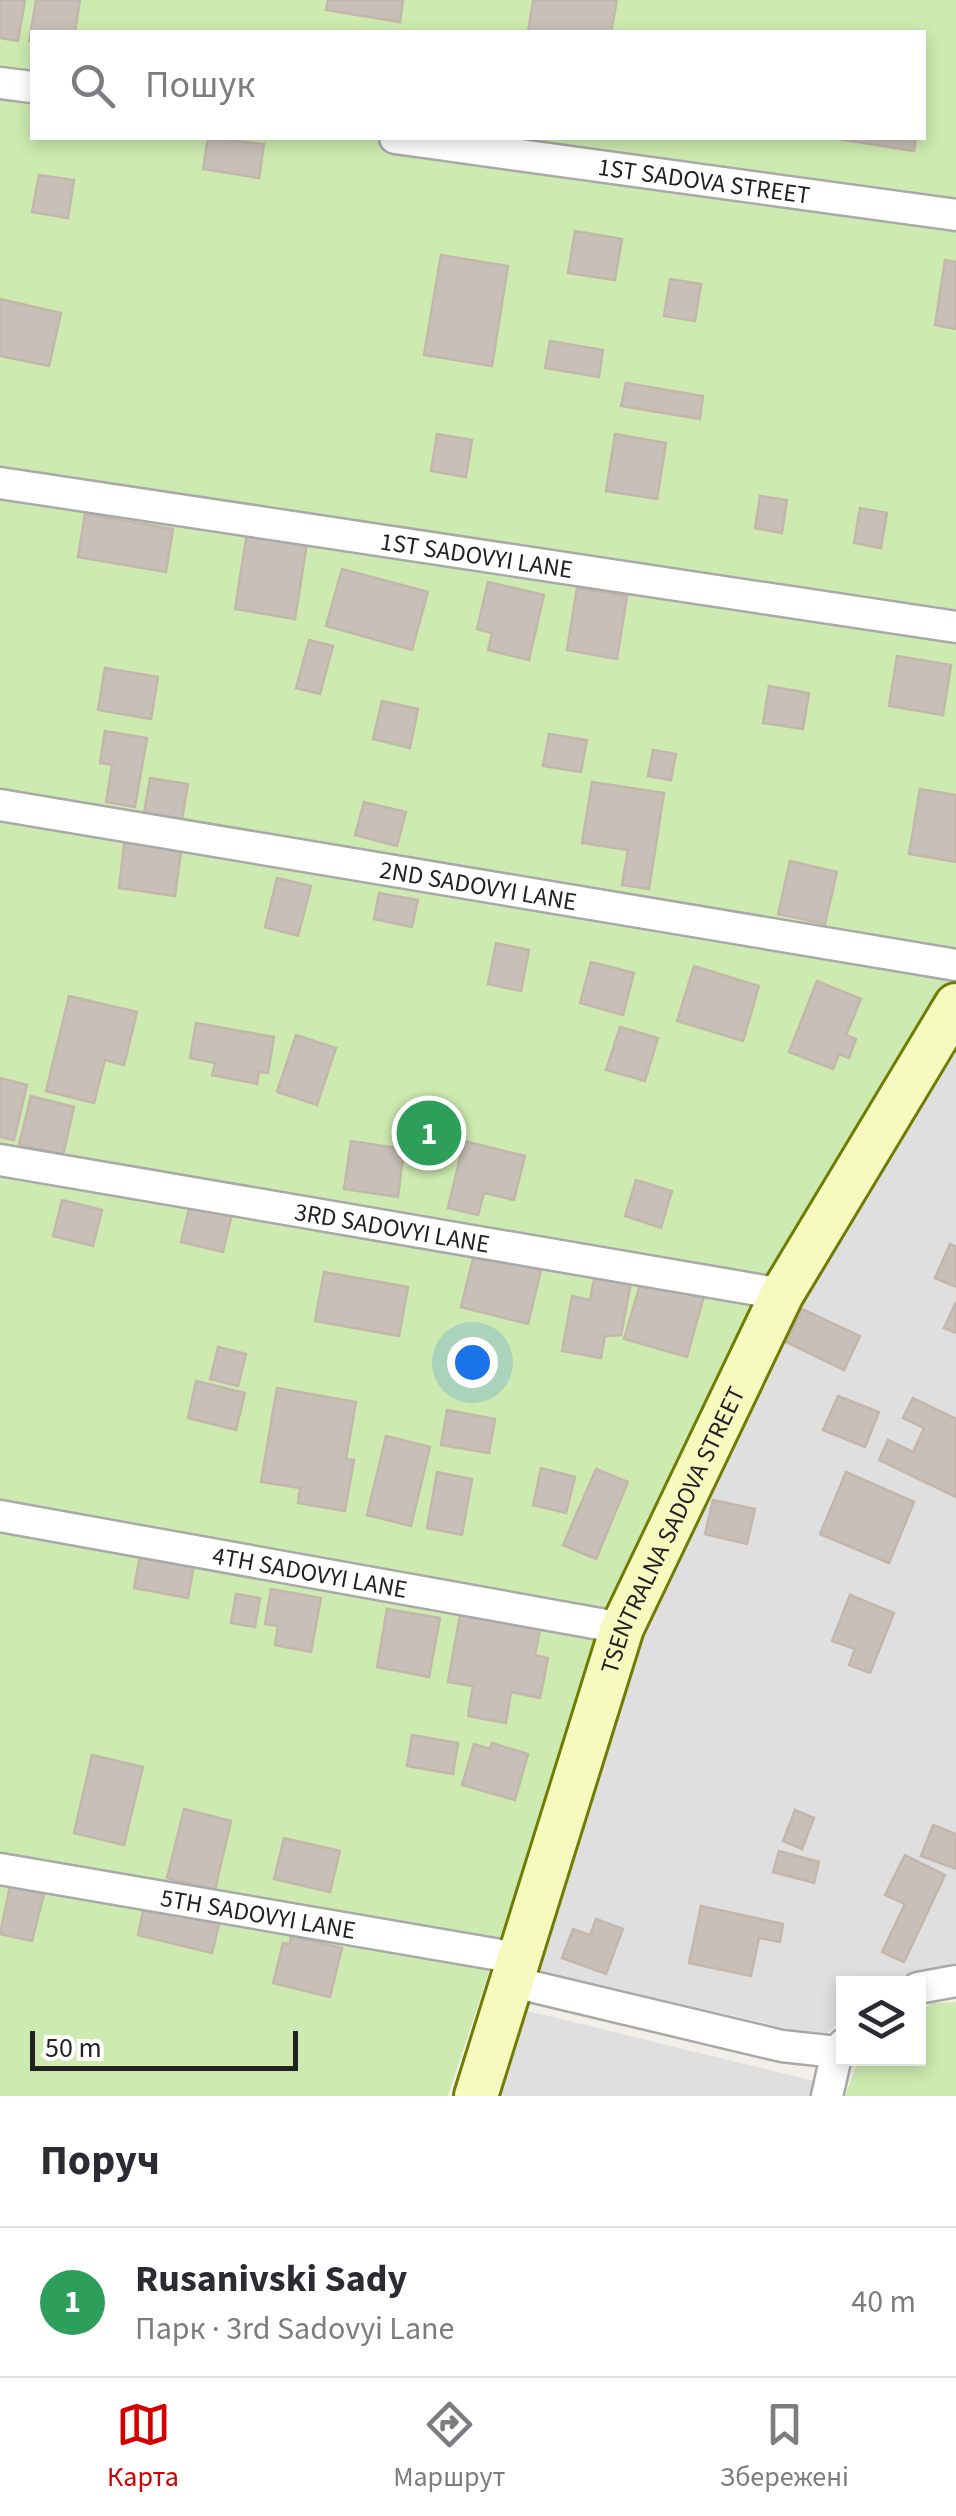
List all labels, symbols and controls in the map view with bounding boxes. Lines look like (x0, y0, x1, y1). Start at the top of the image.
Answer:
search box (30, 30, 926, 140)
icon: search (65, 58, 120, 113)
text: Пошук (145, 58, 255, 112)
street label: 1ST SADOVA STREET (596, 149, 812, 214)
street label: 1ST SADOVYI LANE (378, 524, 575, 588)
street label: 2ND SADOVYI LANE (377, 852, 579, 920)
pin: 1 (396, 1096, 462, 1170)
street label: 3RD SADOVYI LANE (292, 1194, 492, 1263)
your location (447, 1337, 498, 1388)
street label: TSENTRALNA SADOVA STREET (592, 1380, 754, 1678)
street label: 4TH SADOVYI LANE (209, 1538, 410, 1608)
street label: 5TH SADOVYI LANE (158, 1880, 358, 1949)
map controls (836, 1976, 926, 2066)
button: layers (836, 1976, 926, 2066)
scale bar (30, 2026, 298, 2070)
text: 50 m (45, 2028, 102, 2068)
text: Поруч (40, 2131, 160, 2191)
text: Rusanivski Sady (135, 2252, 407, 2306)
text: 1 (64, 2279, 81, 2325)
text: 40 m (851, 2279, 916, 2325)
text: Парк · 3rd Sadovyi Lane (135, 2306, 454, 2352)
tab: Карта (107, 2397, 179, 2497)
tab: Маршрут (393, 2397, 506, 2497)
tab: Збережені (720, 2397, 849, 2497)

